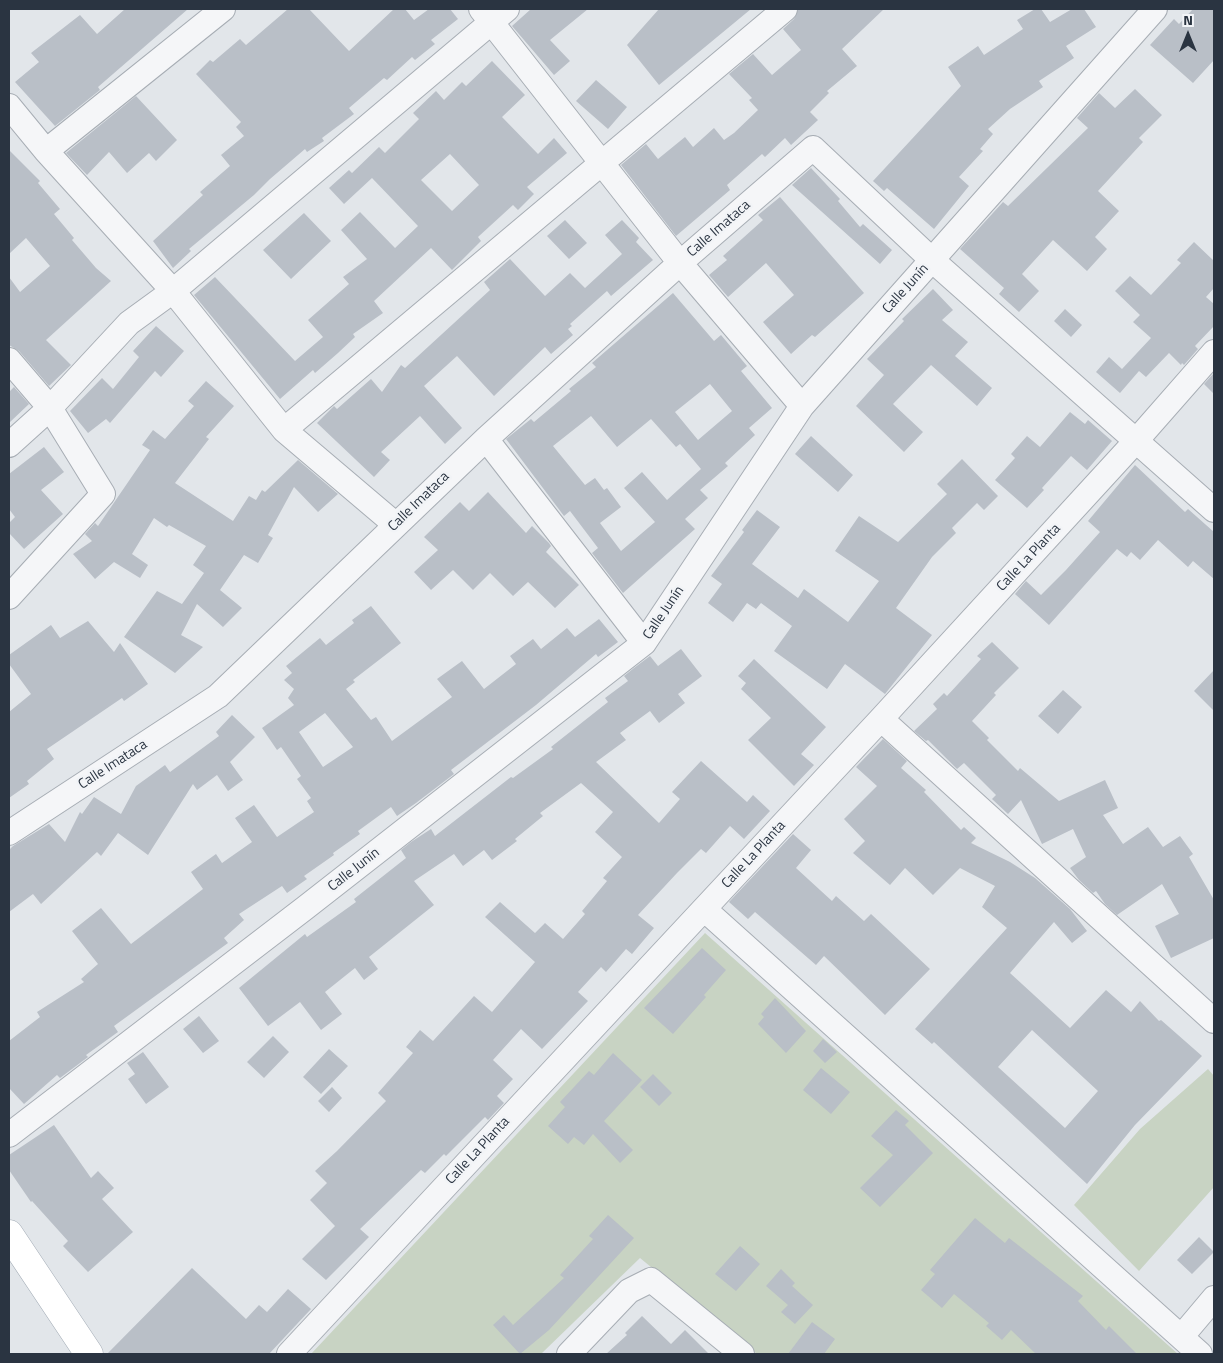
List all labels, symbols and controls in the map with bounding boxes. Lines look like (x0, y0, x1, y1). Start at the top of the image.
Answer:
text: N (1183, 9, 1193, 30)
north arrow (1163, 10, 1213, 60)
street label: Calle Imataca (684, 197, 754, 261)
street label: Calle Junín (879, 261, 933, 317)
street label: Calle Imataca (385, 469, 453, 535)
street label: Calle La Planta (994, 521, 1064, 595)
street label: Calle Junín (640, 583, 688, 643)
street label: Calle Imataca (76, 737, 150, 793)
street label: Calle La Planta (719, 818, 789, 892)
street label: Calle Junín (325, 845, 383, 895)
street label: Calle La Planta (443, 1114, 513, 1188)

